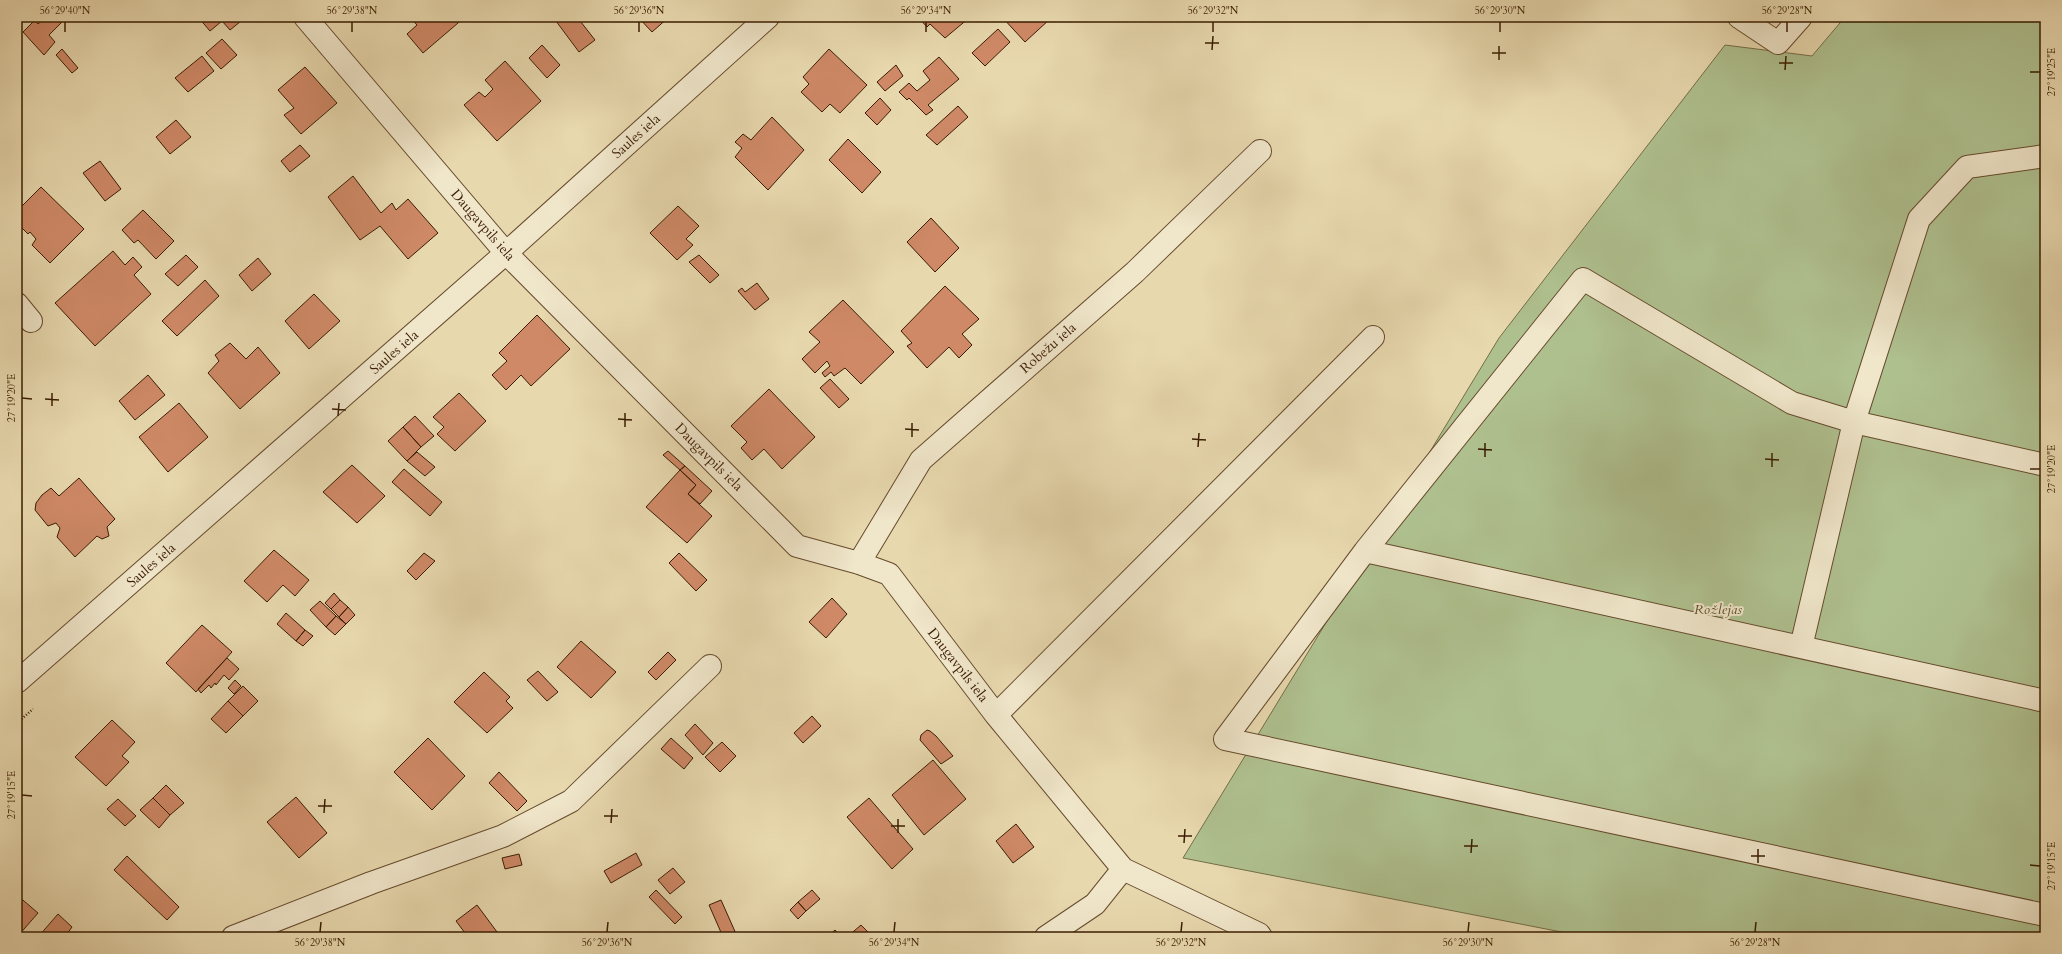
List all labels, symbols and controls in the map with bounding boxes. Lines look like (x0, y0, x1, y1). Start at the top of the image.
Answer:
text: 56°29'40"N (40, 4, 91, 18)
text: 56°29'38"N (327, 4, 378, 18)
text: 56°29'36"N (614, 4, 665, 18)
text: 56°29'34"N (901, 4, 952, 18)
text: 56°29'32"N (1188, 4, 1239, 18)
text: 56°29'30"N (1475, 4, 1526, 18)
text: 56°29'28"N (1762, 4, 1813, 18)
text: 27°19'25"E (2045, 48, 2059, 96)
street label: Saules iela (608, 109, 664, 163)
street label: Daugavpils iela (447, 185, 519, 265)
street label: Robežu iela (1016, 318, 1080, 378)
street label: Saules iela (365, 325, 423, 379)
text: 27°19'20"E (5, 374, 19, 422)
street label: Daugavpils iela (671, 419, 747, 495)
text: 27°19'20"E (2045, 445, 2059, 493)
street label: Saules iela (122, 538, 180, 592)
park label: Rožlejas (1694, 600, 1742, 619)
street label: Daugavpils iela (923, 624, 993, 706)
text: 27°19'15"E (5, 771, 19, 819)
text: 27°19'15"E (2045, 842, 2059, 890)
text: 56°29'38"N (295, 936, 346, 950)
text: 56°29'36"N (582, 936, 633, 950)
text: 56°29'34"N (869, 936, 920, 950)
text: 56°29'32"N (1156, 936, 1207, 950)
text: 56°29'30"N (1443, 936, 1494, 950)
text: 56°29'28"N (1730, 936, 1781, 950)

